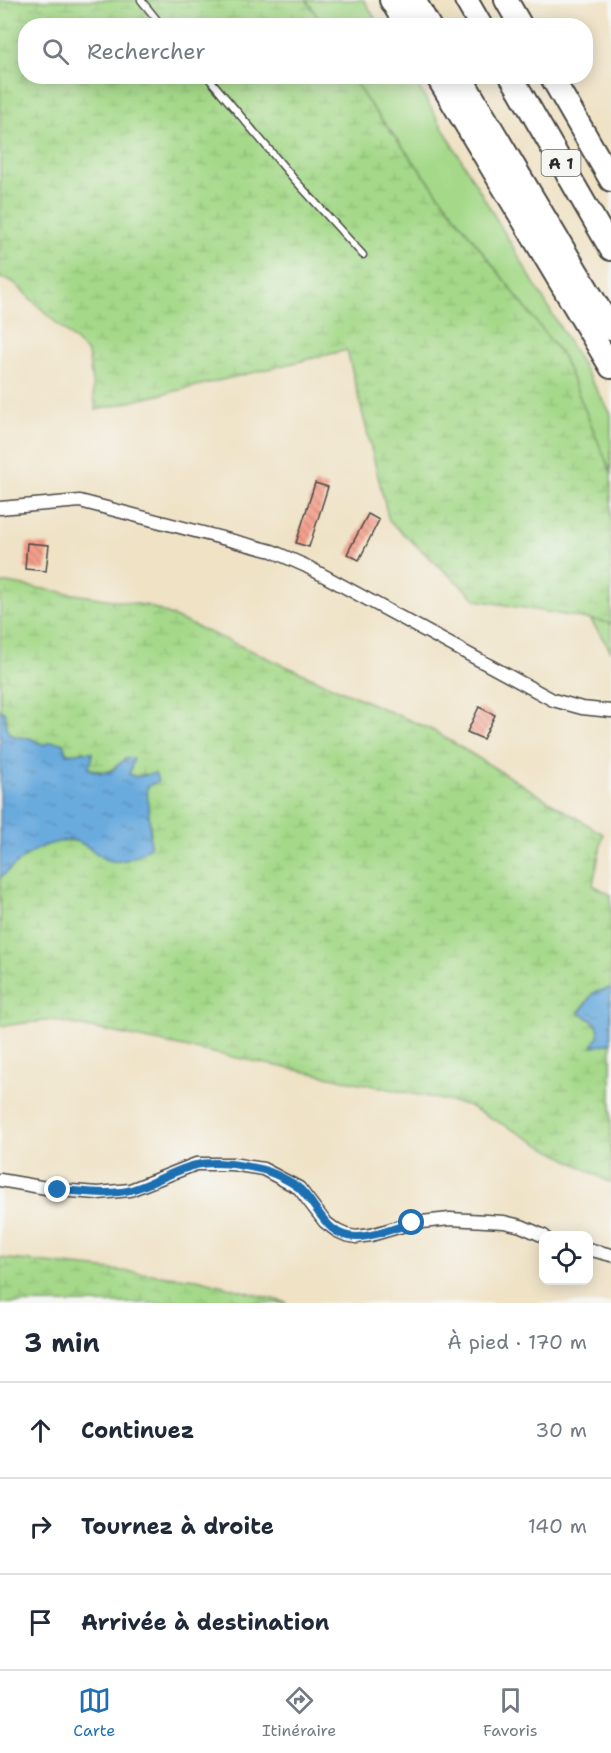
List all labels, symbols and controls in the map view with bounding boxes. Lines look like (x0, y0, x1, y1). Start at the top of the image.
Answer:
search box (18, 18, 593, 84)
icon: search (39, 35, 72, 68)
text: Rechercher (87, 37, 206, 66)
road number: A 1 (542, 150, 580, 176)
route end (44, 1176, 70, 1202)
route start (398, 1209, 424, 1235)
map controls (539, 1231, 593, 1285)
button: locate (539, 1231, 593, 1285)
text: 3 min (24, 1325, 100, 1360)
text: À pied · 170 m (447, 1329, 587, 1355)
icon: ahead (24, 1414, 57, 1447)
text: Continuez (81, 1416, 194, 1445)
text: 30 m (535, 1417, 587, 1443)
icon: right (24, 1510, 57, 1543)
text: Tournez à droite (81, 1512, 274, 1541)
text: 140 m (528, 1513, 587, 1539)
icon: arrive (24, 1606, 57, 1639)
text: Arrivée à destination (81, 1608, 329, 1637)
tab: Carte (73, 1684, 115, 1741)
tab: Itinéraire (262, 1684, 336, 1741)
tab: Favoris (483, 1684, 538, 1741)

